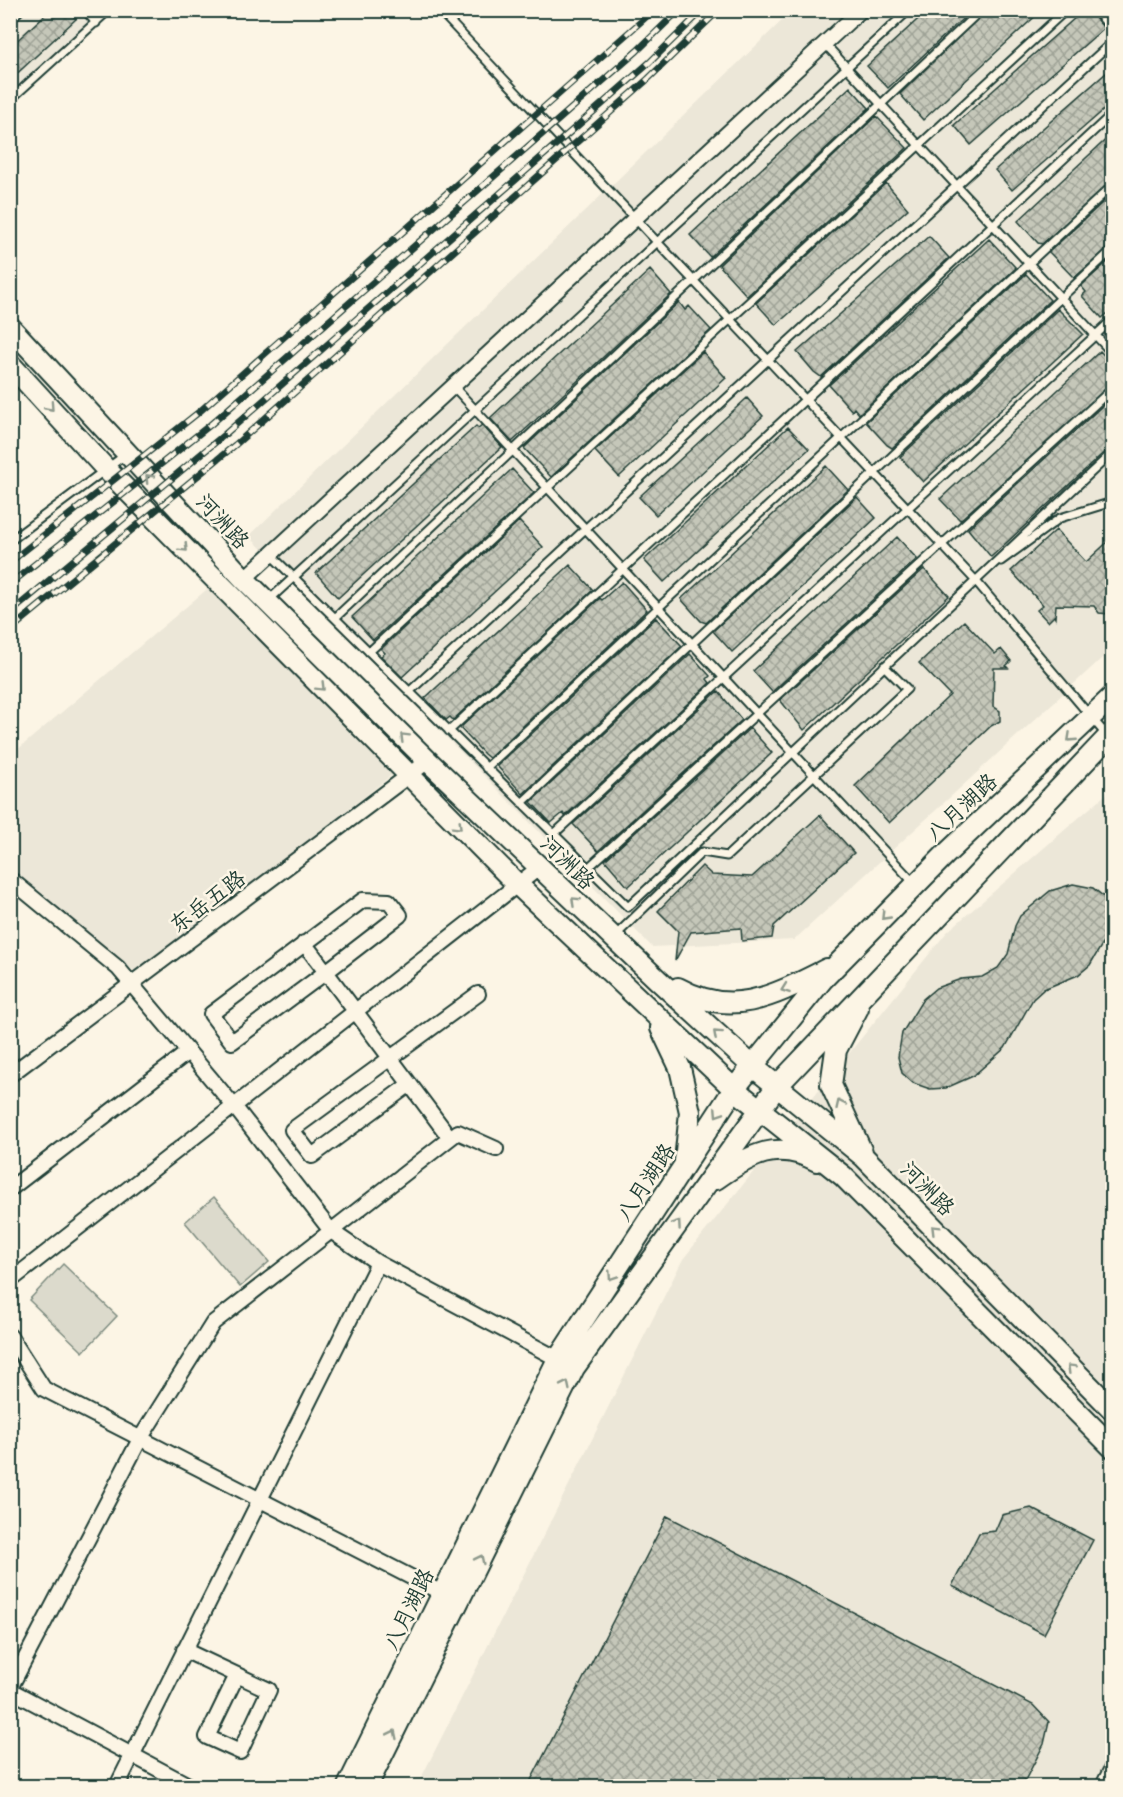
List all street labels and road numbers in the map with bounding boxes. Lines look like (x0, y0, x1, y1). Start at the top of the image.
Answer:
street label: 河洲路 (186, 484, 259, 559)
street label: 八月湖路 (916, 763, 1007, 852)
street label: 河洲路 (530, 825, 605, 899)
street label: 东岳五路 (160, 859, 254, 943)
street label: 八月湖路 (605, 1135, 686, 1230)
street label: 河洲路 (891, 1151, 965, 1225)
street label: 八月湖路 (372, 1561, 445, 1657)

